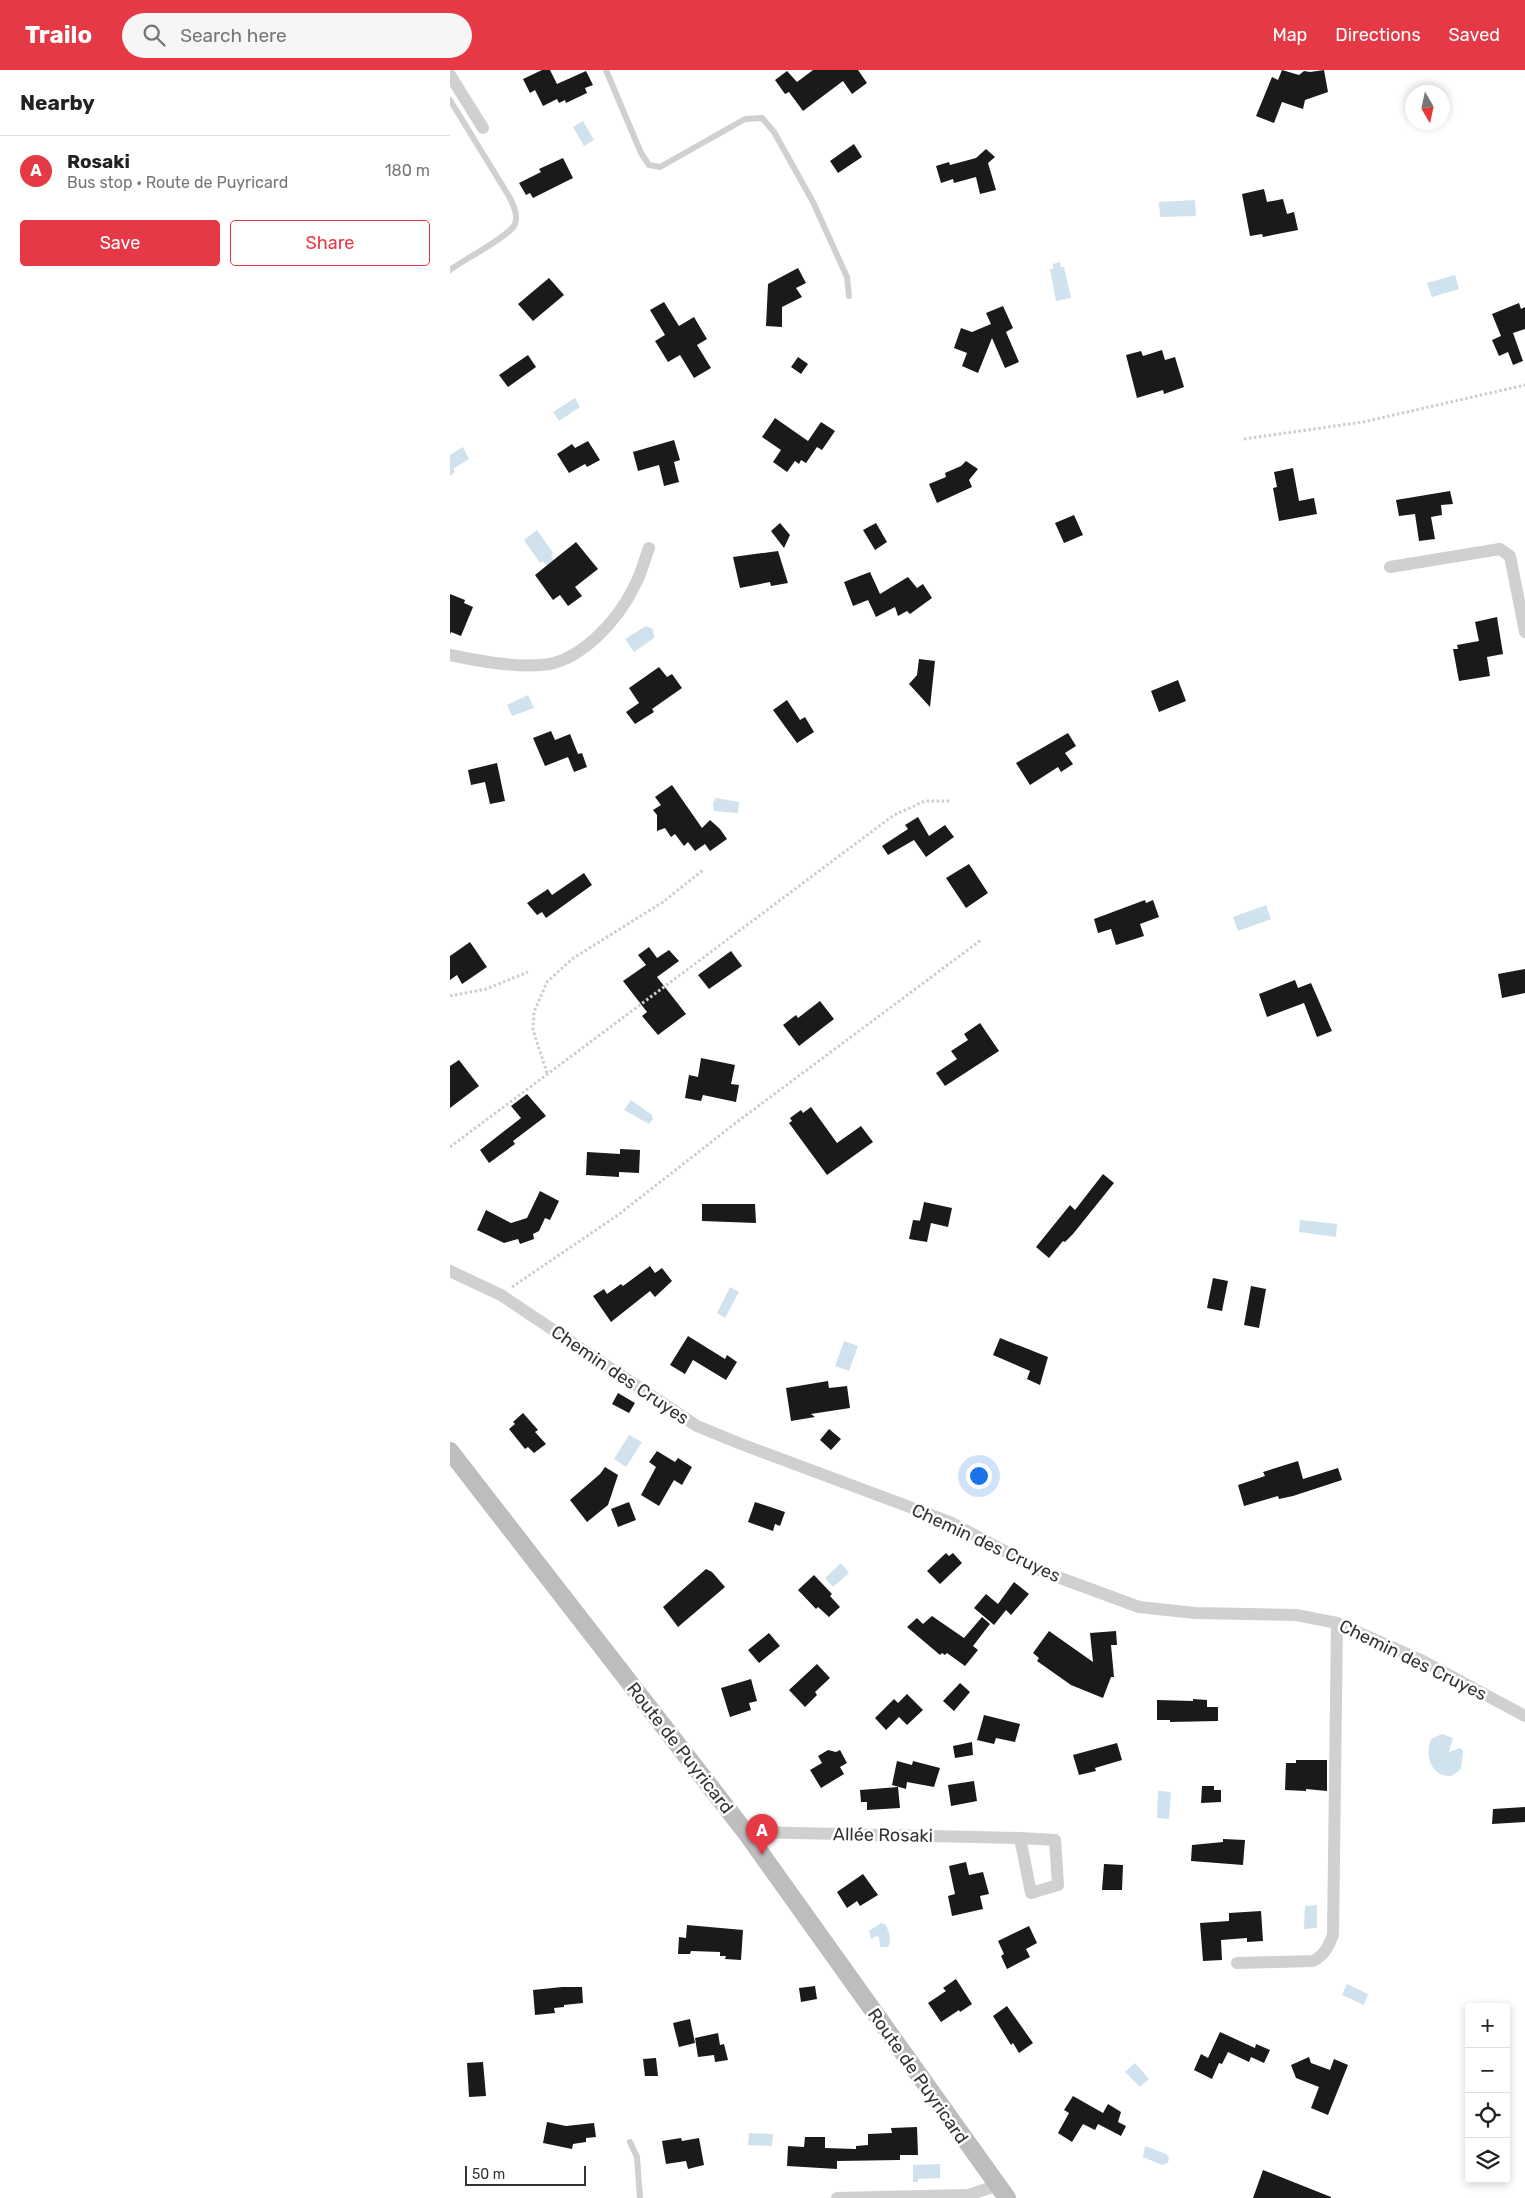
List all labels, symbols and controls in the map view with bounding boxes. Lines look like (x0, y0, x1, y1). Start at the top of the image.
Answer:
search box (122, 13, 472, 58)
text: Trailo (25, 21, 92, 49)
icon: search (140, 21, 168, 49)
text: Search here (180, 24, 287, 47)
text: Map (1272, 24, 1307, 46)
text: Directions (1335, 24, 1421, 46)
text: Saved (1449, 24, 1500, 46)
north arrow (1405, 85, 1450, 130)
text: Nearby (20, 90, 95, 115)
text: Rosaki (67, 150, 130, 173)
text: A (30, 161, 42, 180)
text: 180 m (385, 161, 430, 180)
text: Bus stop · Route de Puyricard (67, 173, 288, 192)
button: Save (20, 220, 220, 266)
button: Share (230, 220, 430, 266)
street label: Chemin des Cruyes (547, 1321, 693, 1429)
your location (966, 1463, 992, 1489)
street label: Chemin des Cruyes (908, 1499, 1064, 1587)
street label: Chemin des Cruyes (1336, 1615, 1490, 1705)
street label: Route de Puyricard (622, 1678, 738, 1818)
pin: A (746, 1814, 778, 1855)
street label: Allée Rosaki (833, 1823, 933, 1847)
map controls (1465, 2003, 1510, 2183)
button: + (1465, 2003, 1510, 2048)
street label: Route de Puyricard (863, 2004, 973, 2148)
button: − (1465, 2048, 1510, 2093)
button: locate (1465, 2093, 1510, 2138)
button: layers (1465, 2138, 1510, 2183)
scale bar (465, 2163, 586, 2186)
text: 50 m (472, 2166, 505, 2183)

